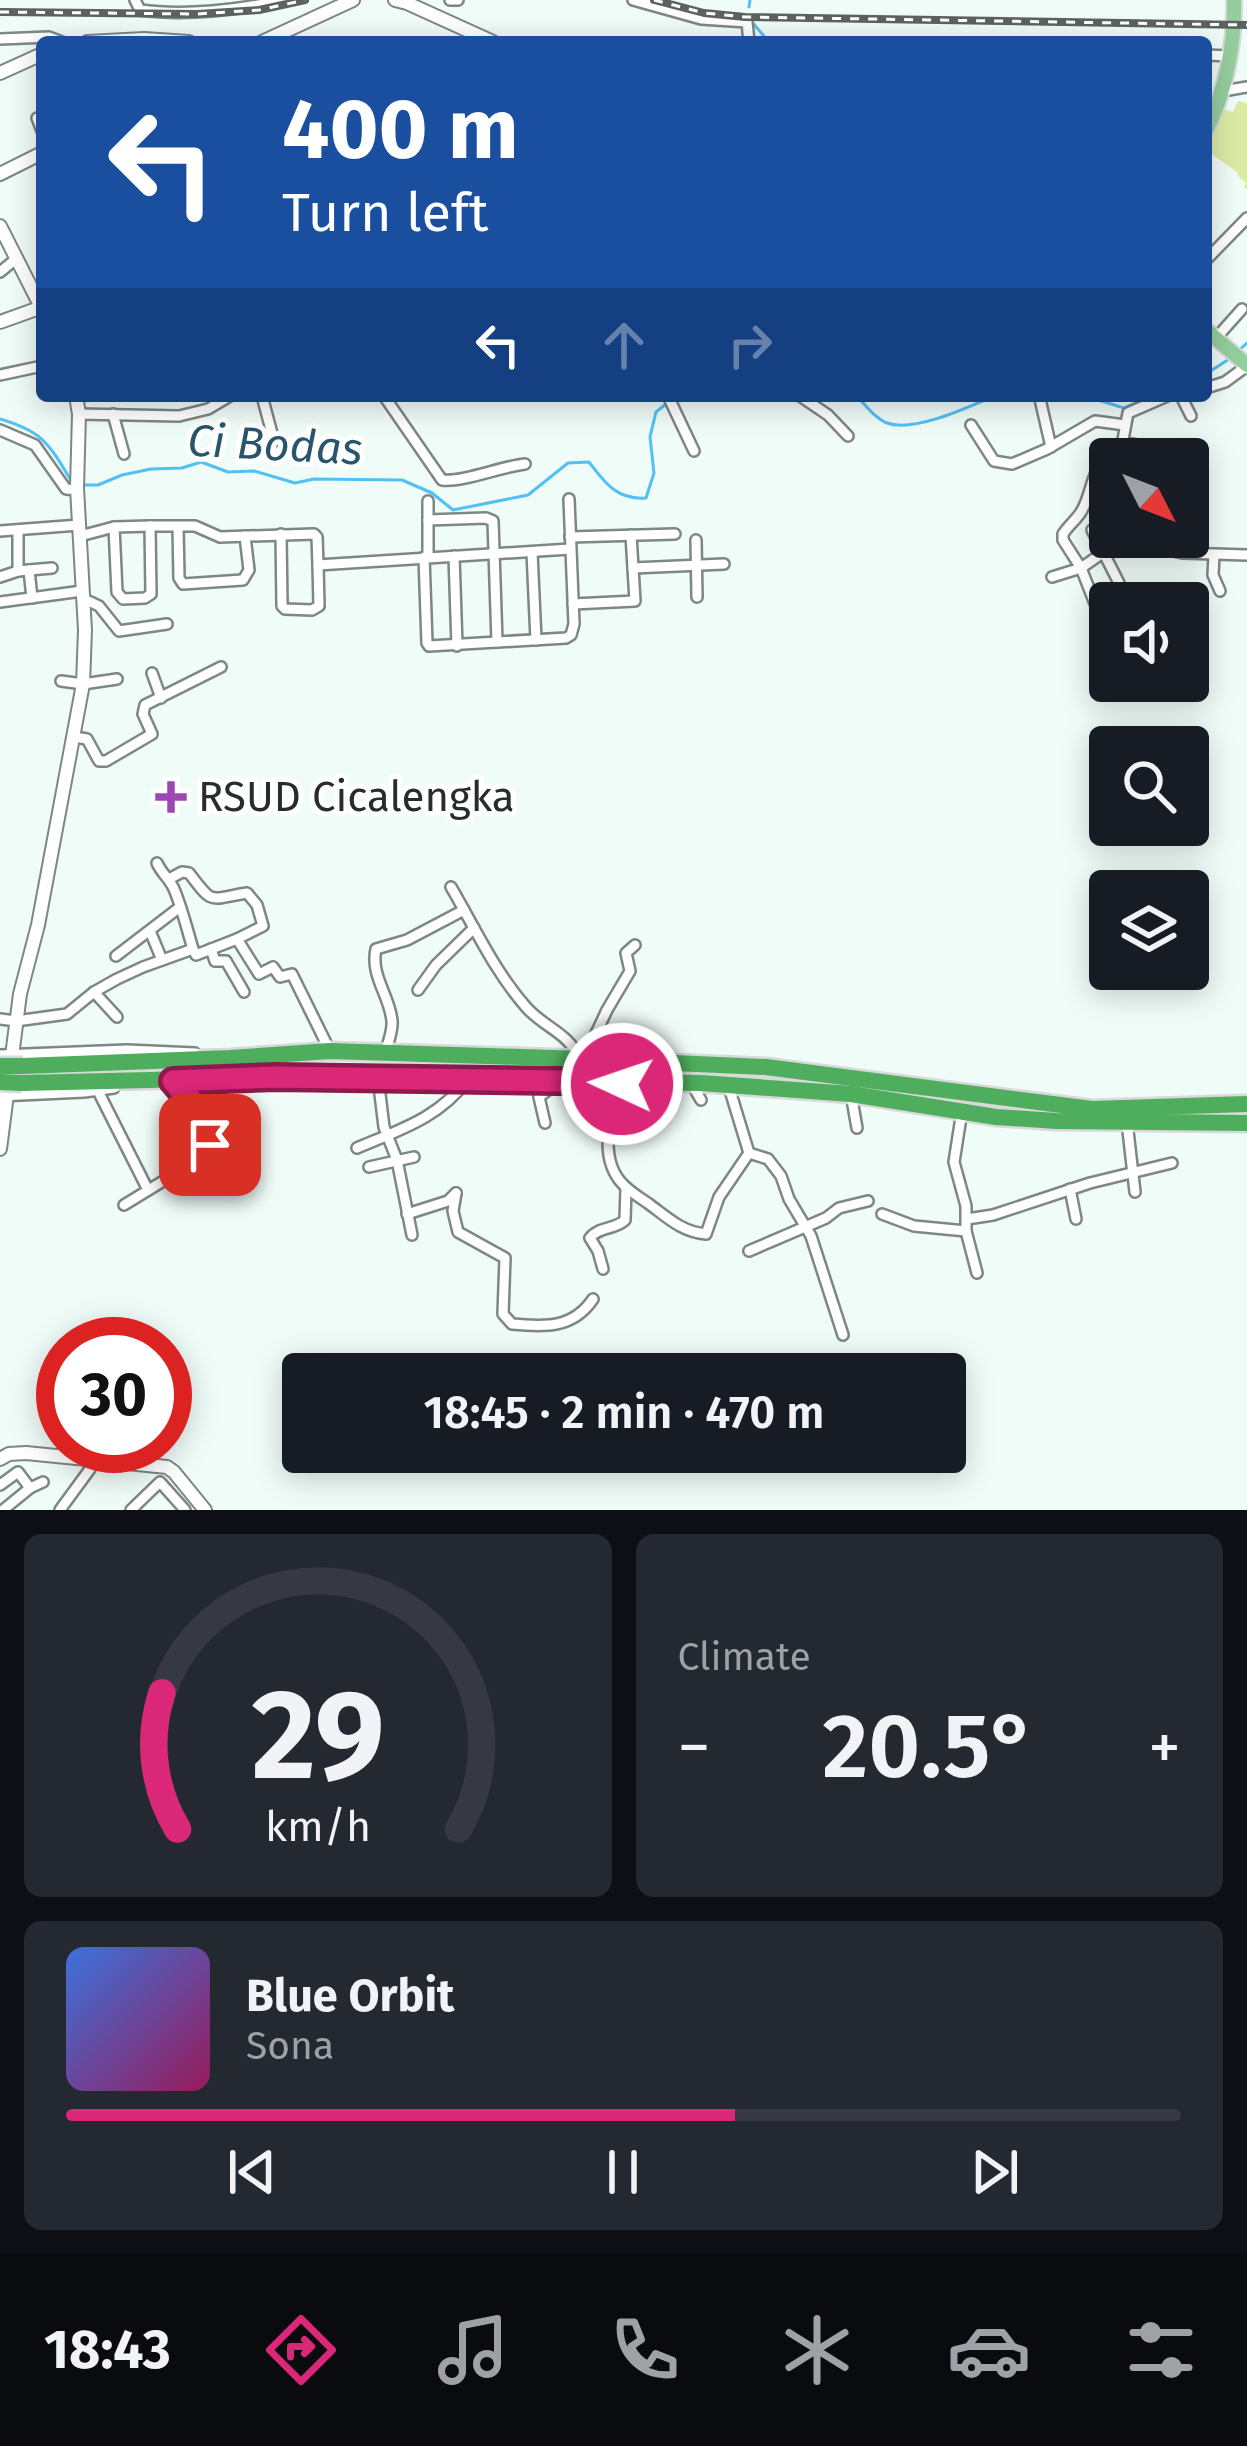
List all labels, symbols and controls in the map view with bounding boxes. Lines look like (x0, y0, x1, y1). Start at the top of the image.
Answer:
text: 400 m (282, 79, 519, 180)
icon: left (84, 84, 240, 240)
text: Turn left (282, 181, 489, 245)
icon: left (465, 312, 531, 378)
icon: ahead (591, 312, 657, 378)
icon: right (717, 312, 783, 378)
water label: Ci Bodas (186, 413, 364, 477)
north arrow (1089, 438, 1209, 558)
map controls (1089, 438, 1209, 990)
button: sound (1089, 582, 1209, 702)
button: search (1089, 726, 1209, 846)
place label: RSUD Cicalengka (198, 772, 515, 822)
marker: RSUD Cicalengka (155, 781, 187, 813)
button: layers (1089, 870, 1209, 990)
position arrow (559, 1021, 685, 1147)
pin (159, 1094, 261, 1196)
icon: arrive (177, 1112, 243, 1178)
speed limit sign: 30 (36, 1317, 192, 1473)
text: 18:45 · 2 min · 470 m (423, 1386, 825, 1440)
text: Climate (678, 1634, 811, 1680)
text: 29 (251, 1661, 384, 1811)
text: 20.5° (822, 1693, 1036, 1801)
text: − (678, 1708, 711, 1787)
text: + (1148, 1708, 1181, 1787)
text: km/h (265, 1800, 371, 1851)
text: Blue Orbit (246, 1969, 454, 2023)
text: Sona (246, 2023, 334, 2069)
icon: previous (219, 2139, 285, 2205)
icon: pause (590, 2139, 656, 2205)
icon: next (962, 2139, 1028, 2205)
icon: directions (259, 2308, 343, 2392)
icon: music (431, 2308, 515, 2392)
icon: phone (603, 2308, 687, 2392)
icon: climate (775, 2308, 859, 2392)
icon: car (947, 2308, 1031, 2392)
icon: filters (1119, 2308, 1203, 2392)
text: 18:43 (44, 2318, 171, 2382)

